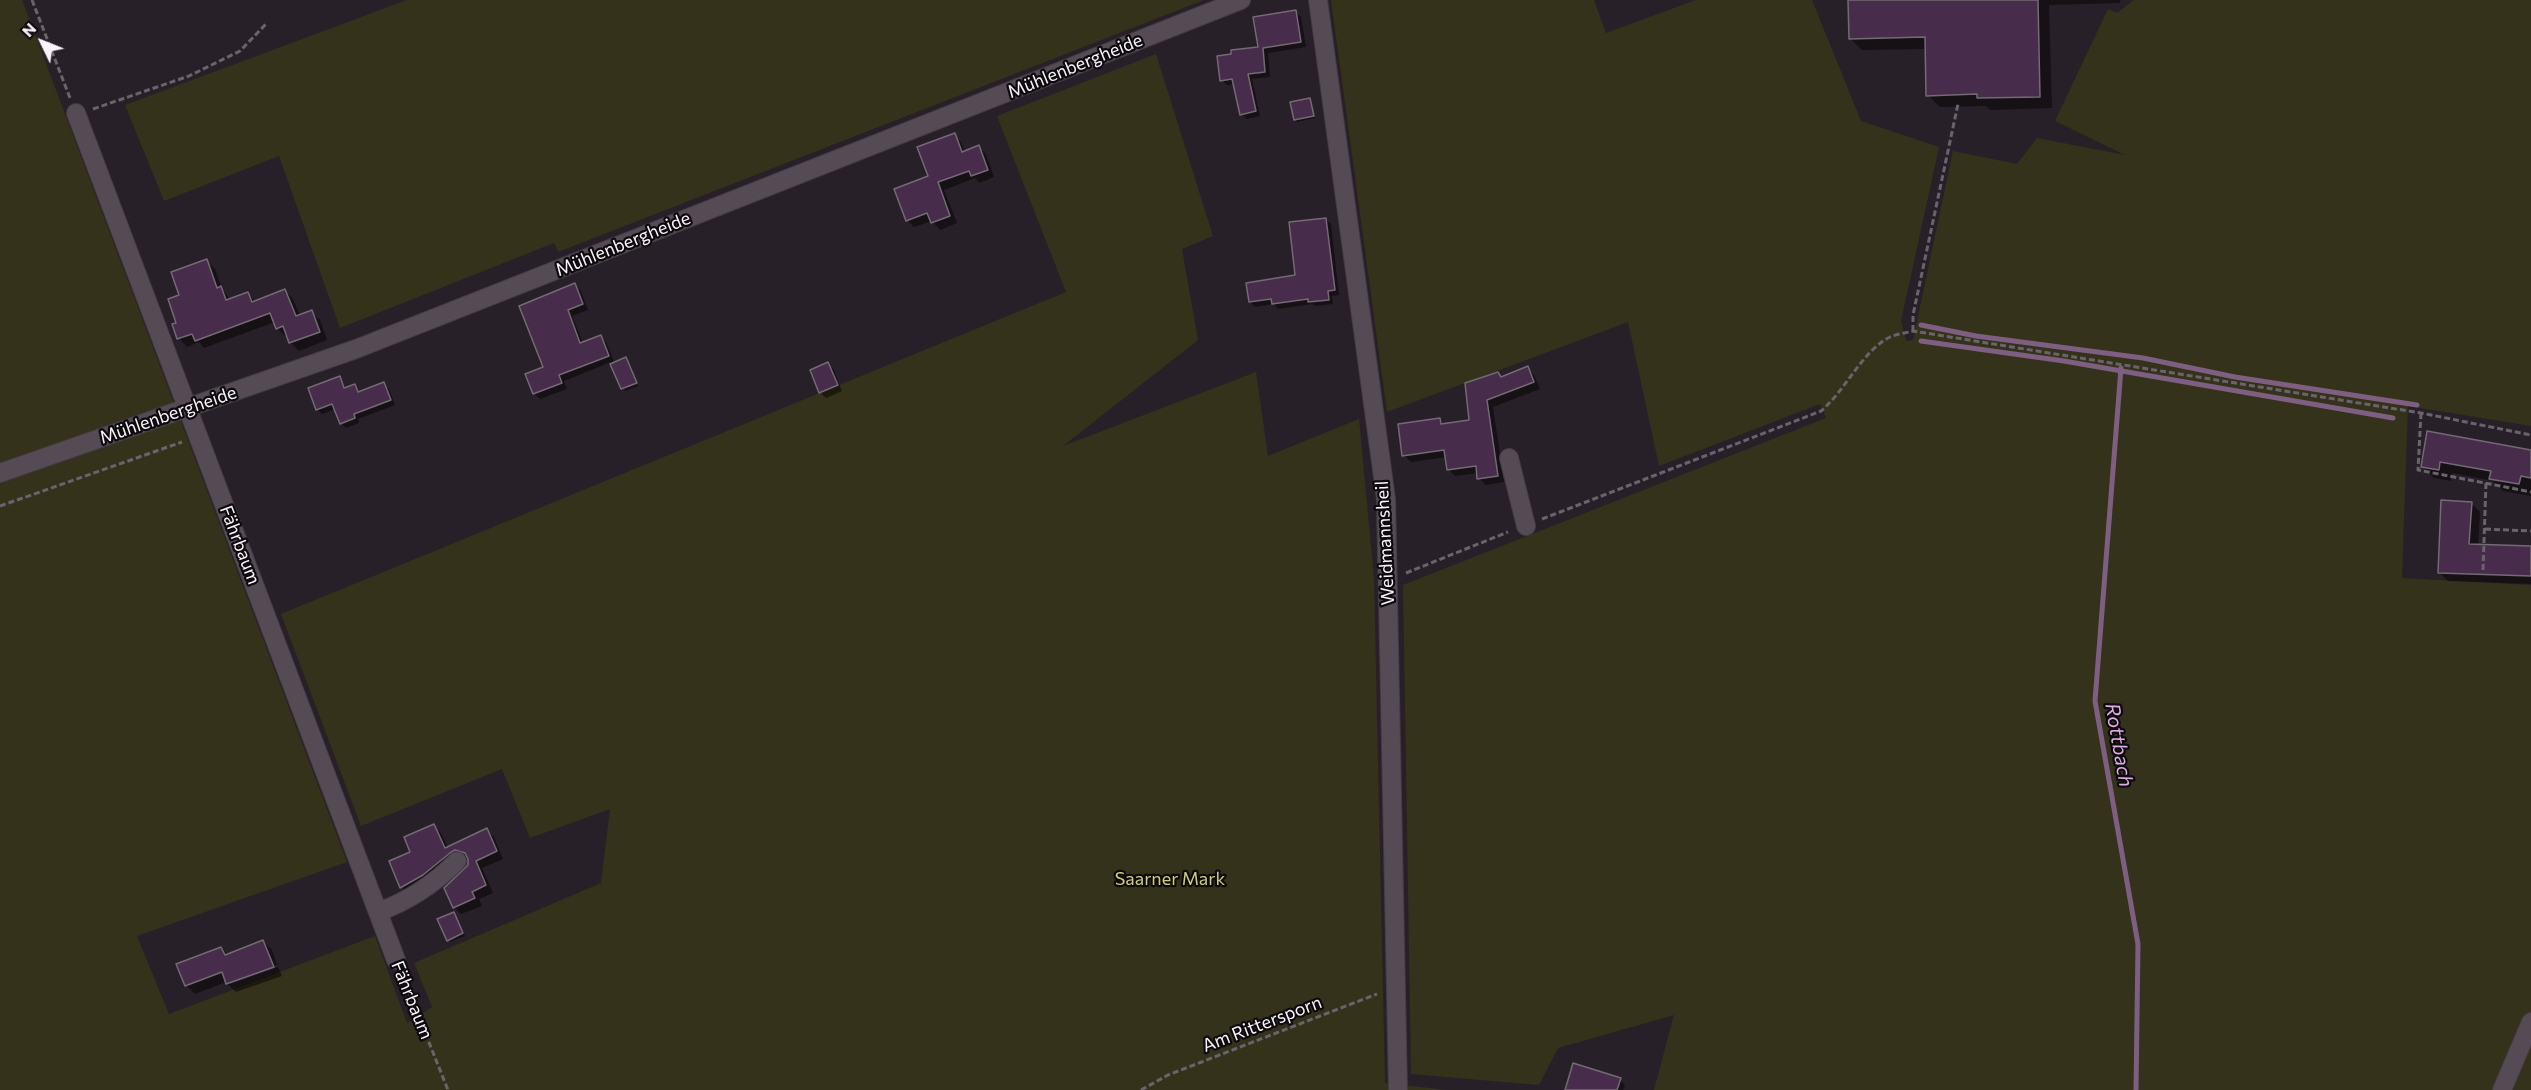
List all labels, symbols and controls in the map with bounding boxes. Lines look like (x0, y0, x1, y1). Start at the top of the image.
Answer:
north arrow (12, 12, 72, 72)
text: N (17, 19, 40, 40)
street label: Mühlenbergheide (1004, 29, 1146, 103)
street label: Mühlenbergheide (552, 207, 694, 281)
street label: Mühlenbergheide (97, 381, 239, 449)
street label: Weidmannsheil (1371, 480, 1399, 606)
street label: Fährbaum (215, 503, 265, 587)
water label: Rottbach (2100, 701, 2138, 789)
park label: Saarner Mark (1115, 868, 1225, 890)
street label: Fährbaum (387, 958, 437, 1042)
street label: Am Rittersporn (1199, 991, 1325, 1057)

